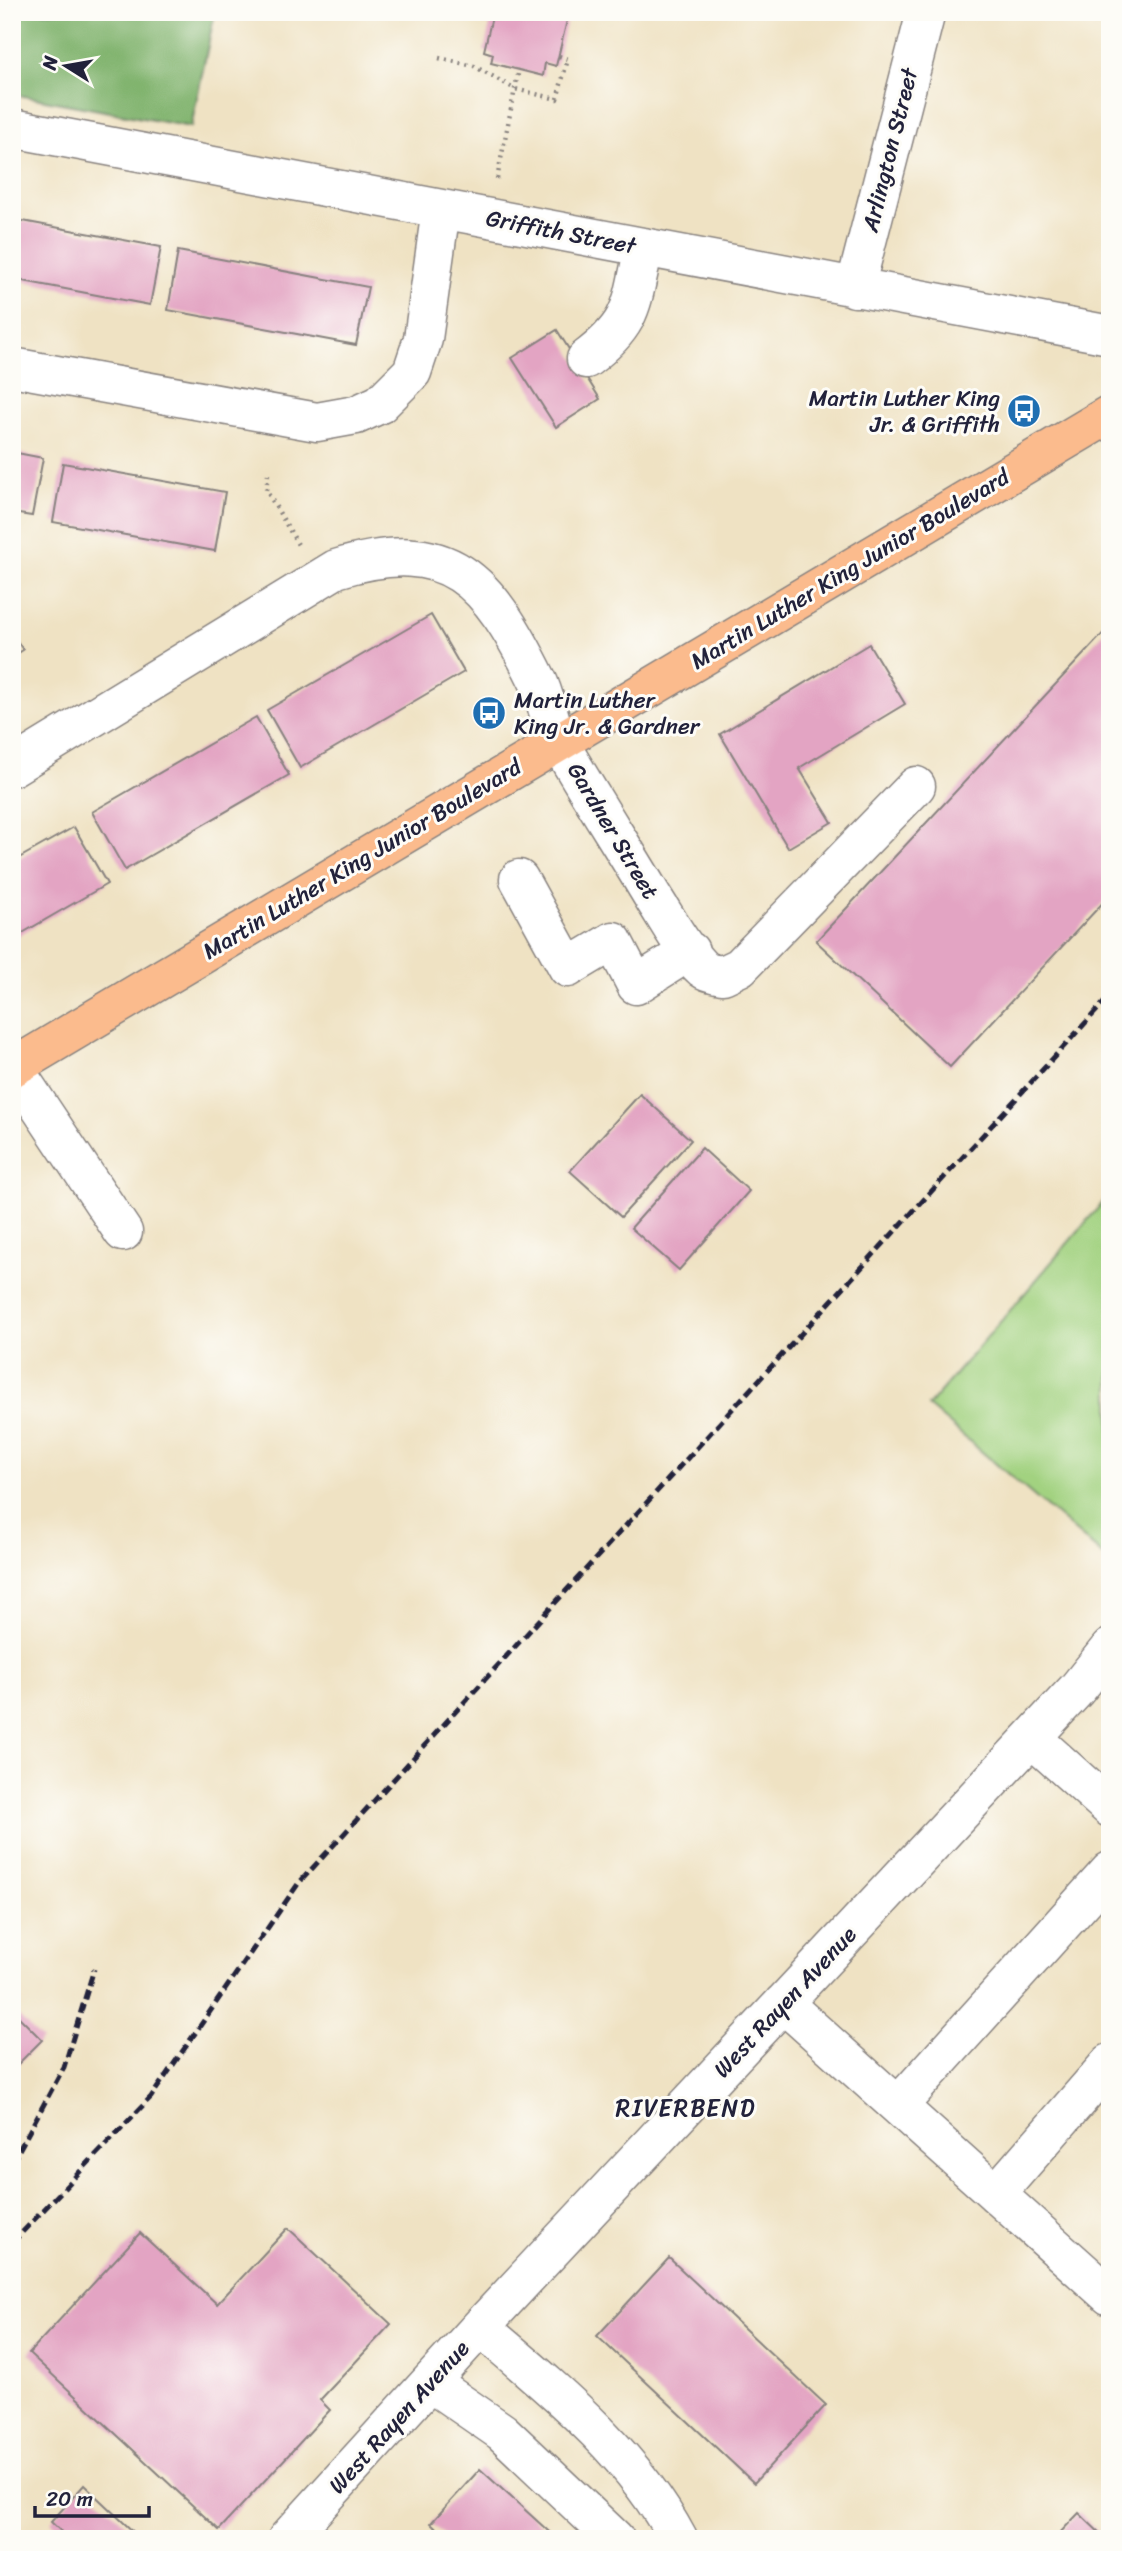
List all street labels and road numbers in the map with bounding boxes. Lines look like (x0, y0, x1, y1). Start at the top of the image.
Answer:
street label: Arlington Street (850, 62, 931, 237)
street label: Griffith Street (483, 197, 641, 267)
street label: Martin Luther King Junior Boulevard (682, 456, 1019, 681)
street label: Martin Luther King Junior Boulevard (194, 746, 531, 971)
street label: Gardner Street (556, 754, 670, 908)
street label: West Rayen Avenue (703, 1916, 867, 2088)
street label: West Rayen Avenue (318, 2330, 480, 2504)

